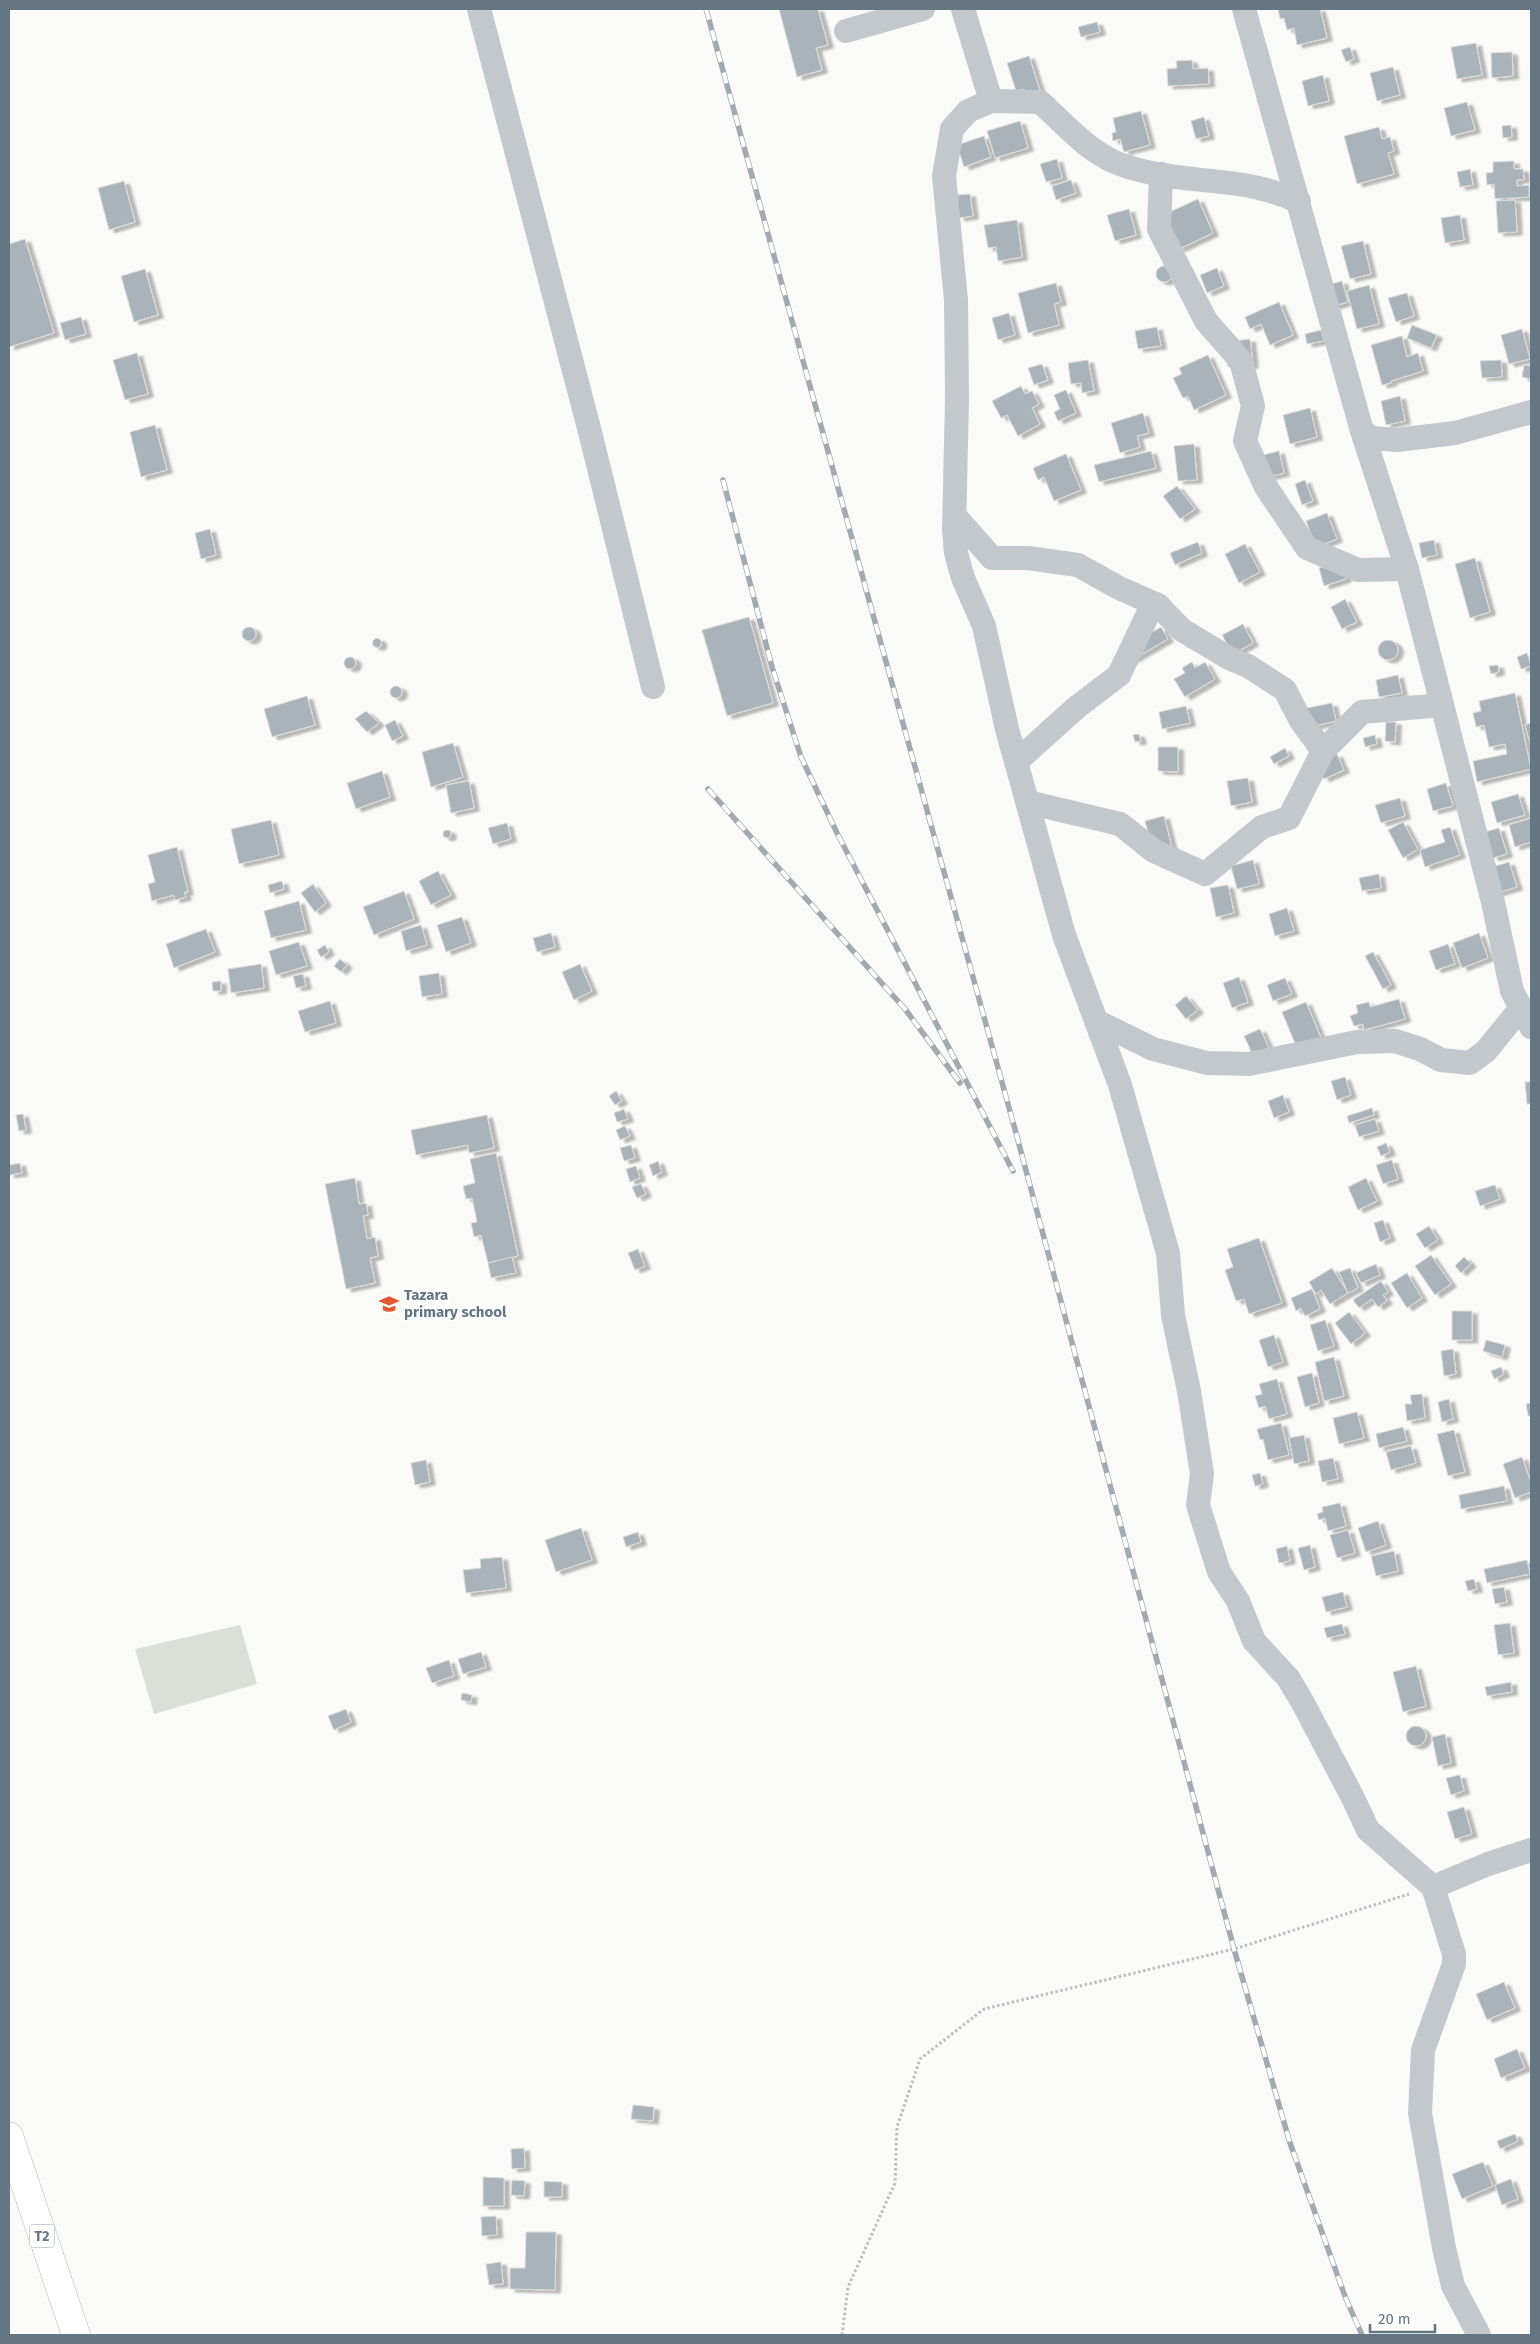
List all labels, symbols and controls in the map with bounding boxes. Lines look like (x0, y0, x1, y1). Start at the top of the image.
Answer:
place label: Tazara primary school (404, 1286, 507, 1321)
school or university icon: Tazara primary school (378, 1293, 400, 1315)
road number: T2 (30, 2224, 54, 2248)
scale bar (1370, 2302, 1435, 2334)
text: 20 m (1378, 2310, 1411, 2328)

